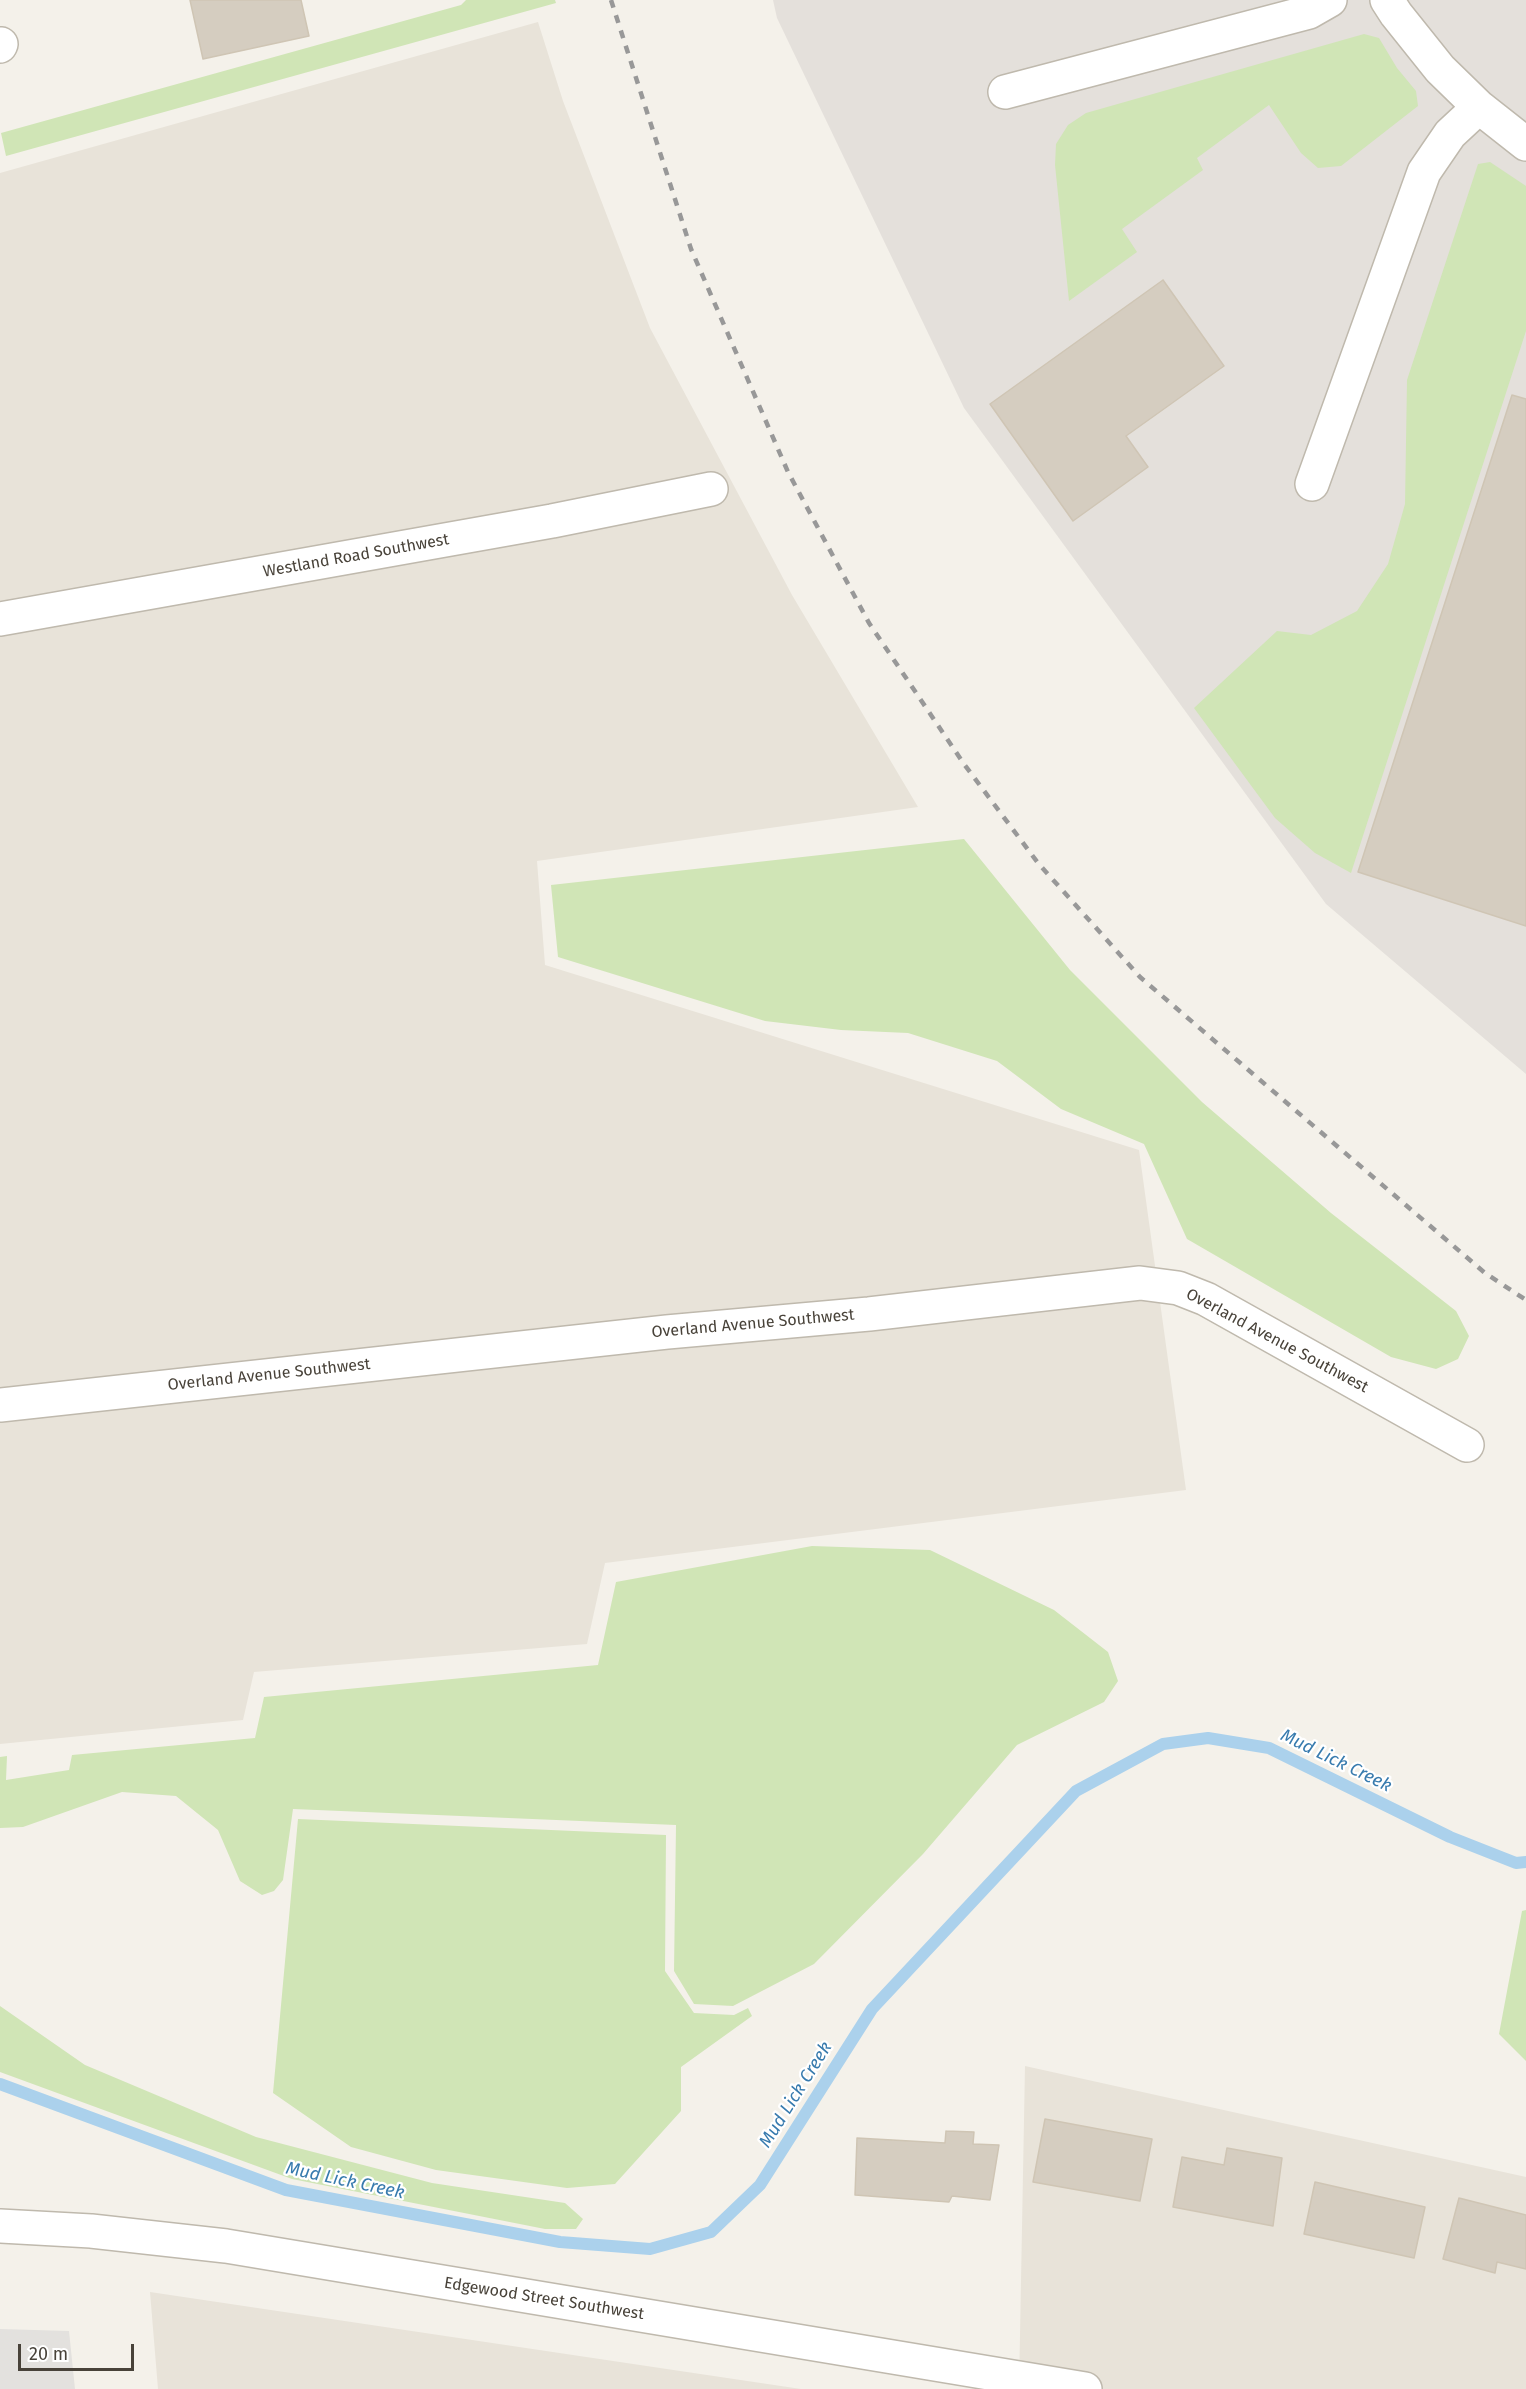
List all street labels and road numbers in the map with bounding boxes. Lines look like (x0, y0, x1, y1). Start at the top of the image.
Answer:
street label: Westland Road Southwest (262, 530, 450, 582)
street label: Overland Avenue Southwest (1183, 1285, 1371, 1397)
street label: Overland Avenue Southwest (651, 1306, 855, 1342)
street label: Overland Avenue Southwest (167, 1355, 371, 1395)
street label: Edgewood Street Southwest (443, 2274, 645, 2324)

